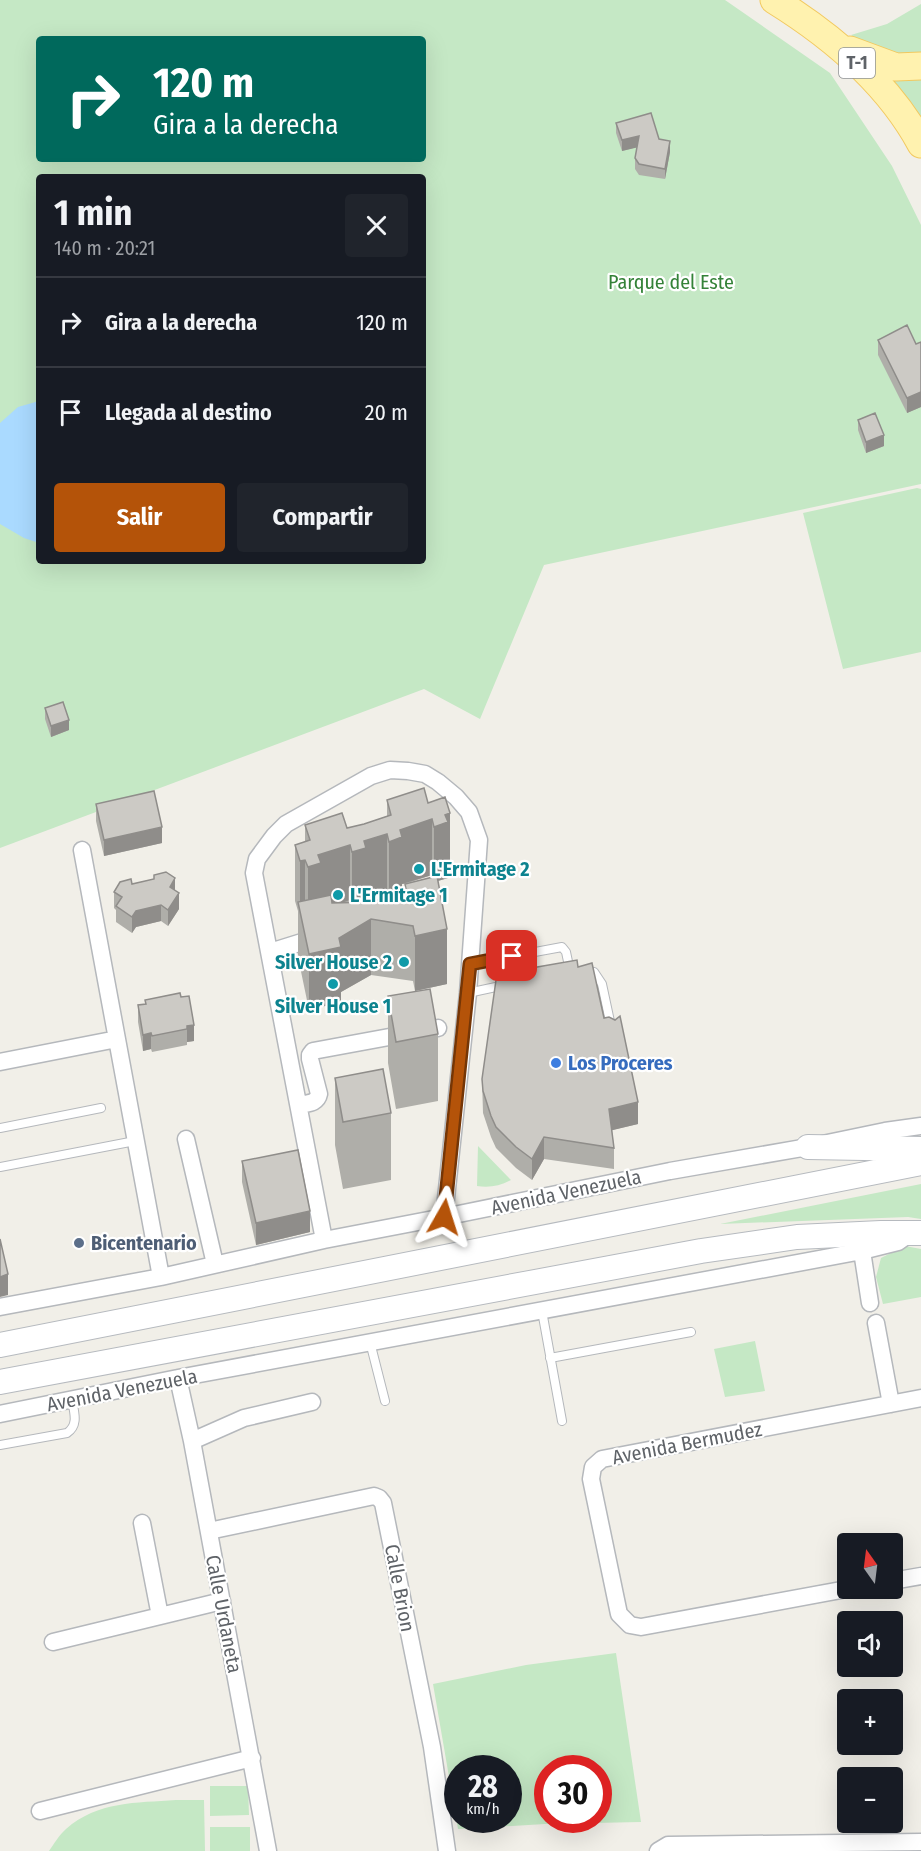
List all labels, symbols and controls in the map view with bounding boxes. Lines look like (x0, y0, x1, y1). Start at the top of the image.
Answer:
road number: T-1 (839, 48, 875, 78)
text: 120 m (153, 58, 254, 108)
icon: right (54, 60, 132, 138)
text: Gira a la derecha (153, 109, 338, 141)
text: 1 min (54, 191, 132, 235)
button: close (345, 194, 408, 257)
text: 140 m · 20:21 (54, 236, 155, 260)
park label: Parque del Este (608, 270, 734, 294)
icon: right (54, 306, 87, 339)
text: Gira a la derecha (105, 309, 257, 336)
text: 120 m (356, 309, 408, 336)
icon: arrive (54, 396, 87, 429)
text: Llegada al destino (105, 399, 272, 426)
text: 20 m (365, 399, 408, 426)
button: Salir (54, 483, 225, 552)
button: Compartir (237, 483, 408, 552)
place label: L'Ermitage 2 (431, 857, 529, 881)
marker: L'Ermitage 2 (412, 862, 426, 876)
place label: L'Ermitage 1 (350, 883, 448, 907)
marker: L'Ermitage 1 (331, 888, 345, 902)
pin (486, 930, 537, 981)
icon: arrive (495, 939, 528, 972)
place label: Silver House 2 (275, 950, 392, 974)
marker: Silver House 2 (397, 955, 411, 969)
marker: Silver House 1 (326, 977, 340, 991)
place label: Silver House 1 (275, 994, 391, 1018)
place label: Los Proceres (568, 1051, 673, 1075)
marker: Los Proceres (549, 1056, 563, 1070)
street label: Avenida Venezuela (489, 1164, 643, 1220)
position arrow (412, 1185, 476, 1249)
place label: Bicentenario (91, 1231, 197, 1255)
marker: Bicentenario (72, 1236, 86, 1250)
street label: Avenida Venezuela (45, 1364, 199, 1416)
street label: Avenida Bermudez (610, 1417, 764, 1469)
north arrow (837, 1533, 903, 1599)
map controls (837, 1533, 903, 1833)
street label: Calle Brion (380, 1542, 420, 1634)
street label: Calle Urdaneta (201, 1553, 247, 1675)
button: sound (837, 1611, 903, 1677)
button: + (837, 1689, 903, 1755)
speed limit sign: 30 (534, 1755, 612, 1833)
button: − (837, 1767, 903, 1833)
text: 28 (468, 1769, 498, 1805)
text: km/h (466, 1800, 500, 1818)

